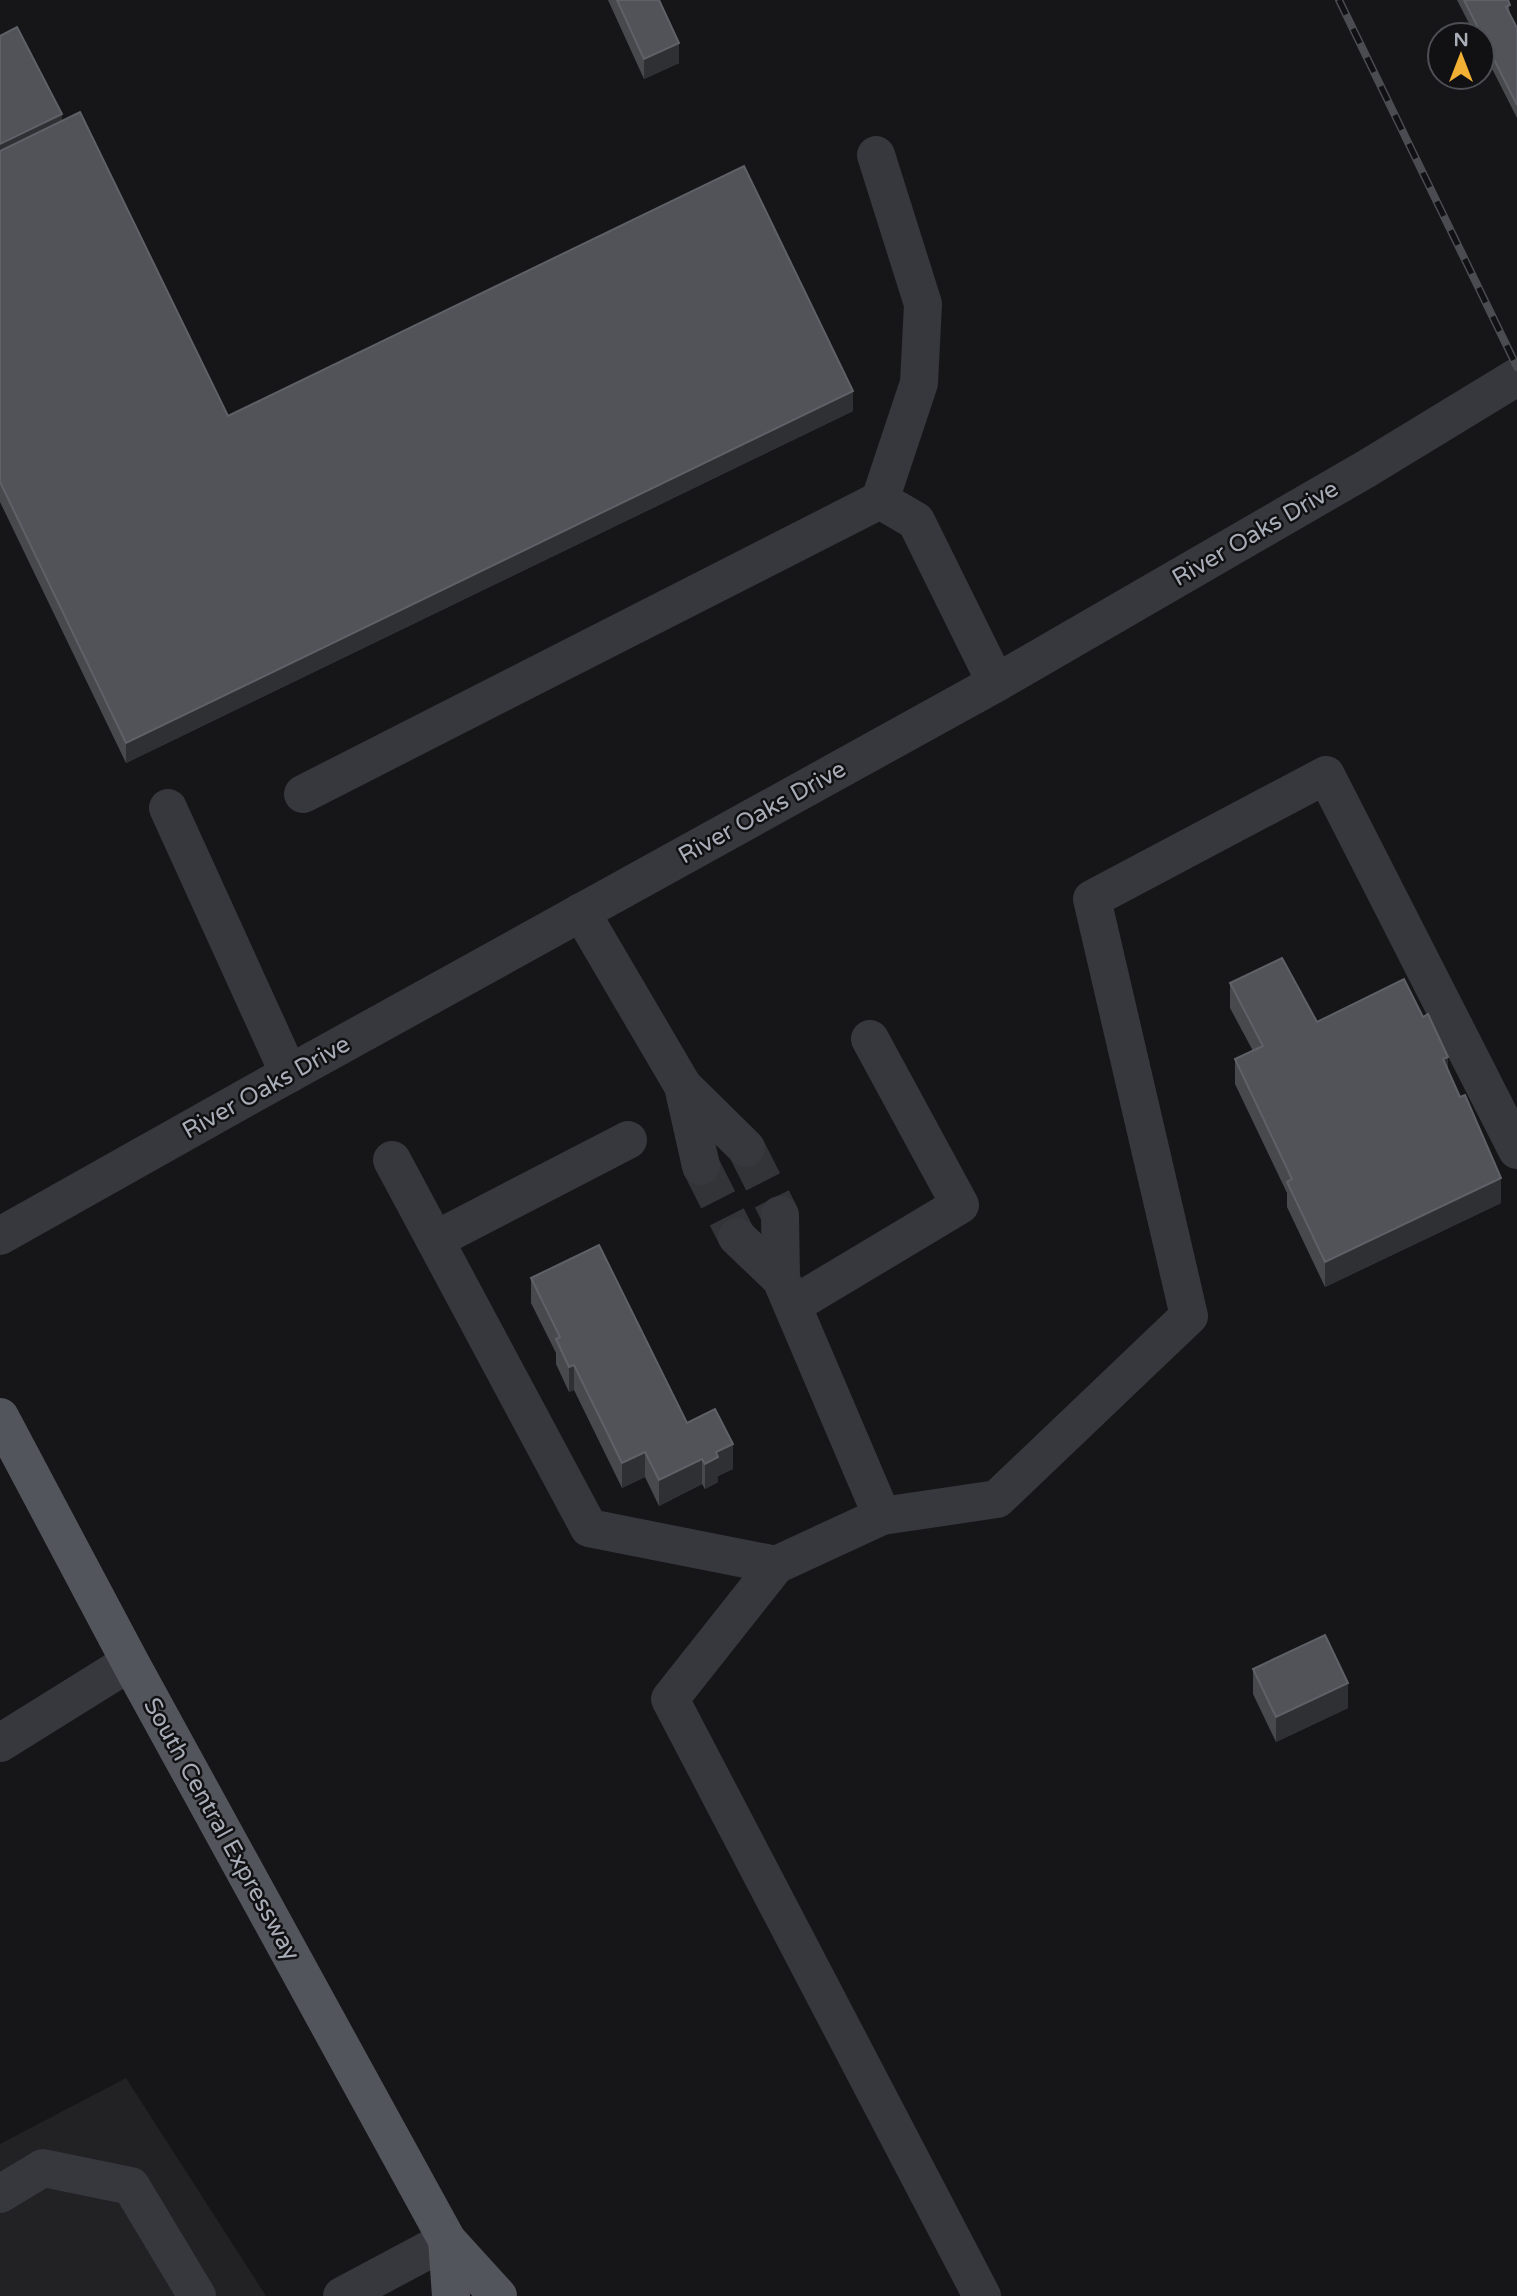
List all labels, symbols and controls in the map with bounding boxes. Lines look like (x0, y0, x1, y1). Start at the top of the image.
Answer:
north arrow (1426, 21, 1496, 91)
text: N (1453, 29, 1469, 51)
street label: River Oaks Drive (1167, 474, 1344, 593)
street label: River Oaks Drive (673, 754, 851, 870)
street label: River Oaks Drive (177, 1029, 355, 1145)
street label: South Central Expressway (137, 1693, 306, 1966)

